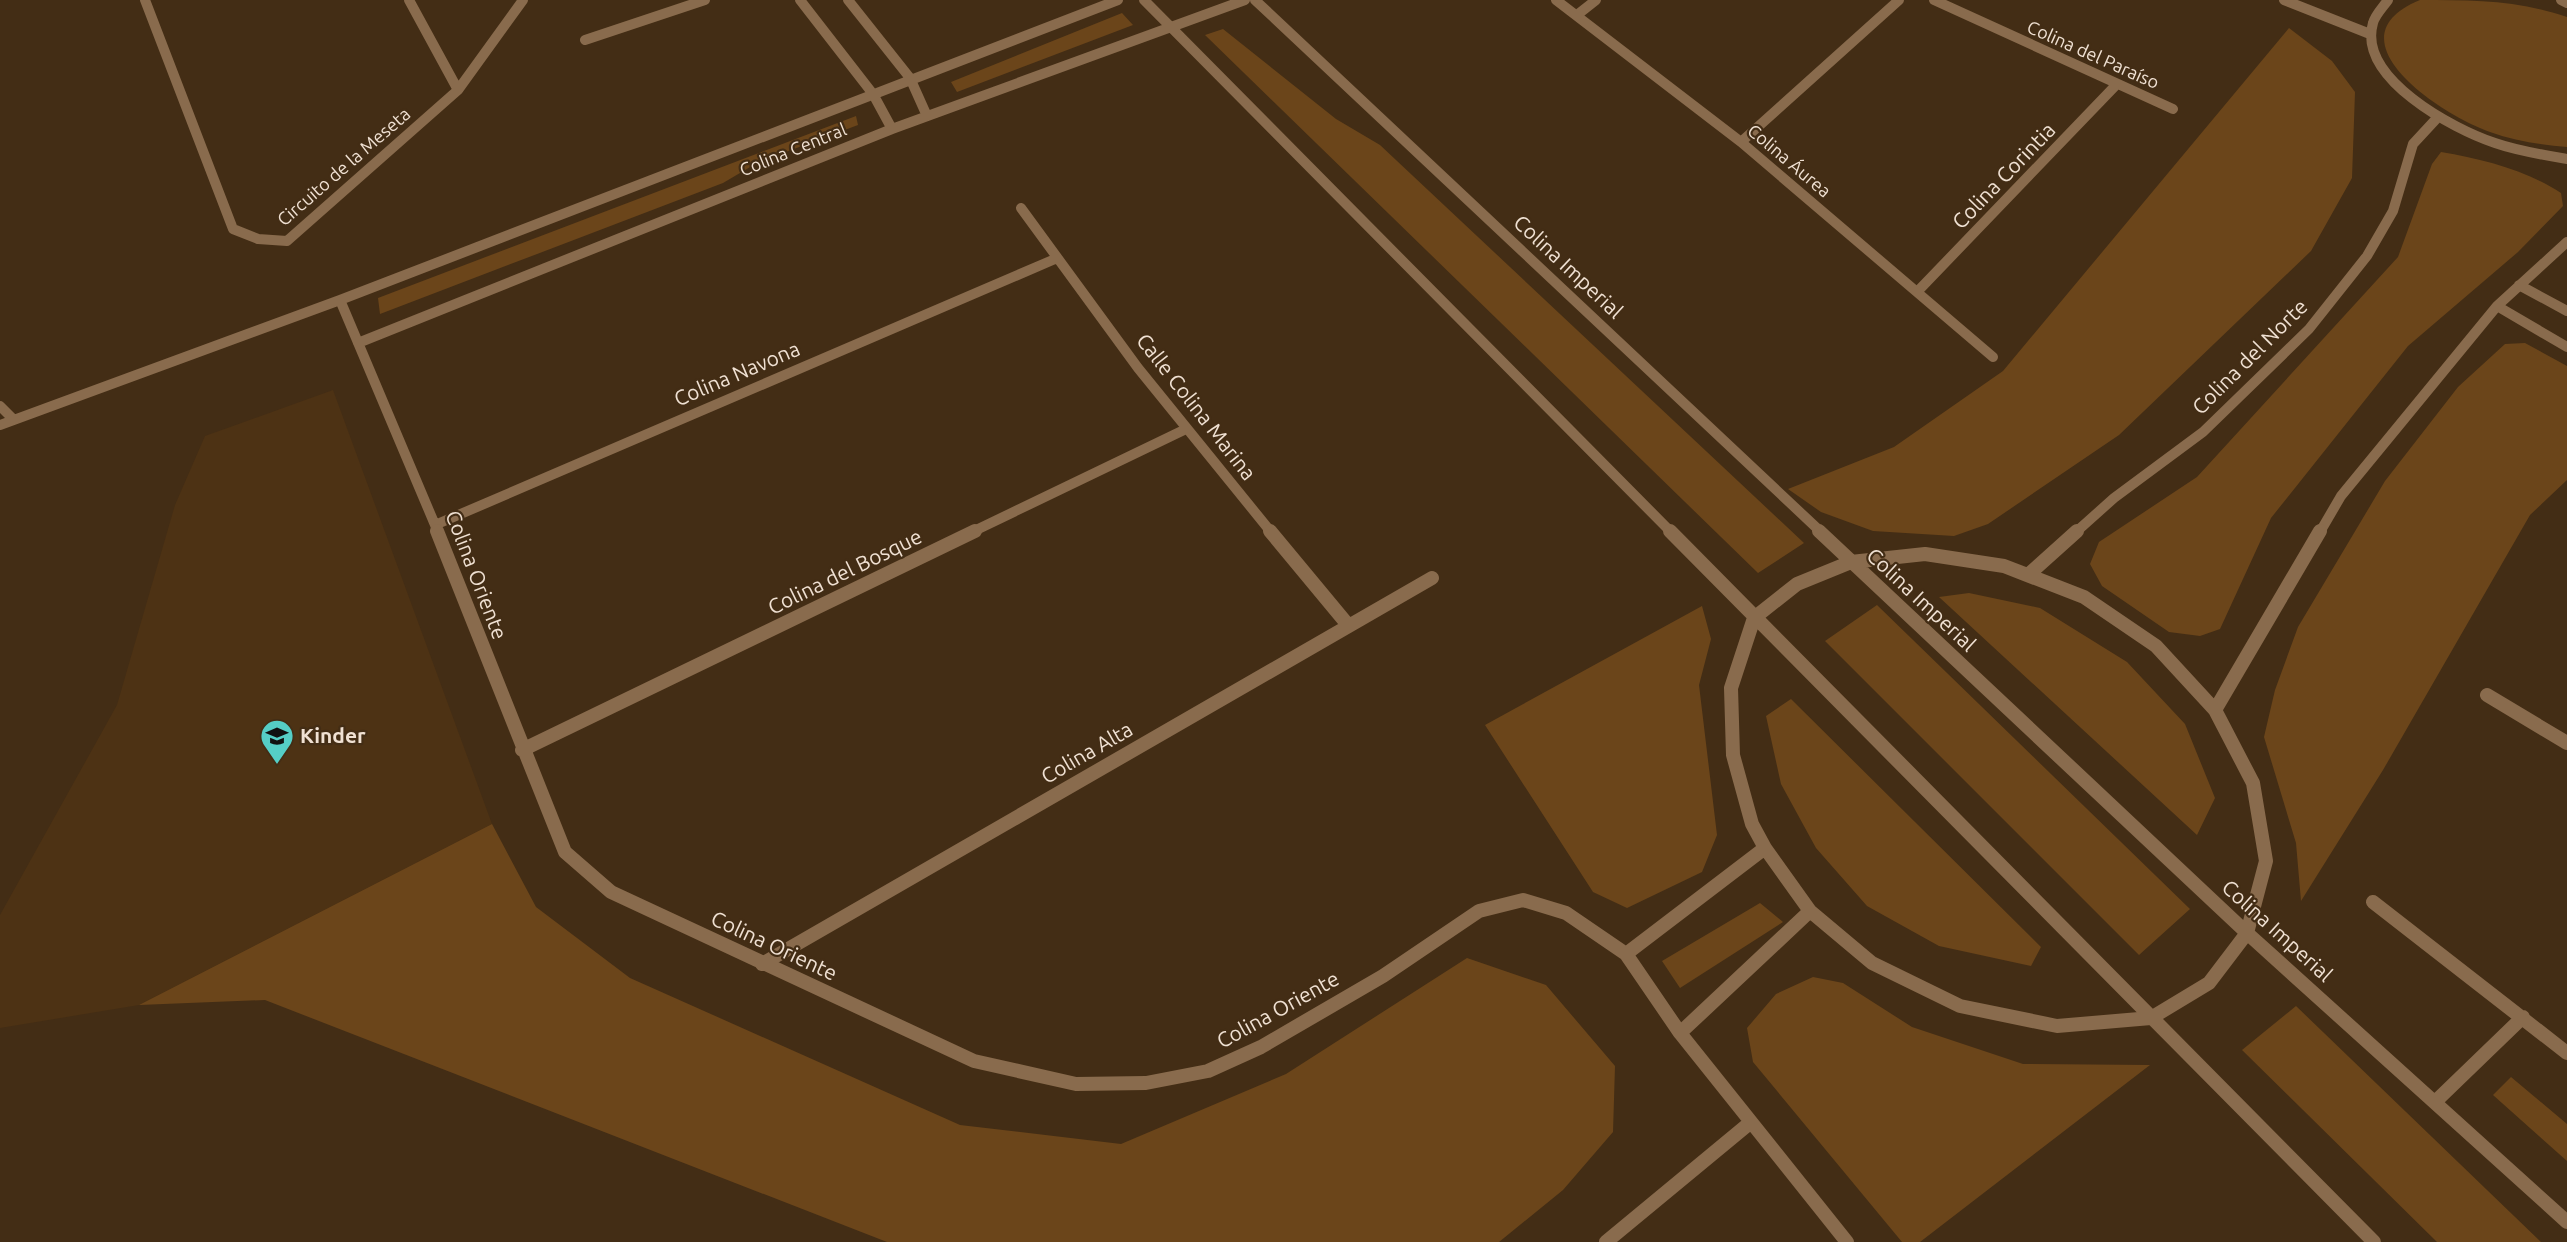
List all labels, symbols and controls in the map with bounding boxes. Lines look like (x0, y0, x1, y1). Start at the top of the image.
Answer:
street label: Colina del Paraíso (2024, 16, 2162, 92)
street label: Circuito de la Meseta (273, 103, 414, 229)
street label: Colina Corintia (1947, 117, 2060, 233)
street label: Colina Central (736, 118, 849, 180)
street label: Colina Áurea (1744, 119, 1836, 201)
street label: Colina Imperial (1509, 210, 1628, 323)
street label: Colina del Norte (2187, 294, 2312, 419)
street label: Calle Colina Marina (1132, 328, 1261, 484)
street label: Colina Navona (670, 336, 803, 410)
street label: Colina Oriente (441, 507, 513, 642)
street label: Colina del Bosque (764, 523, 925, 619)
street label: Colina Imperial (1862, 543, 1981, 656)
street label: Colina Alta (1037, 716, 1136, 788)
school or university icon: Kinder (259, 718, 295, 765)
place label: Kinder (300, 723, 366, 747)
street label: Colina Imperial (2218, 874, 2338, 986)
street label: Colina Oriente (708, 905, 841, 985)
street label: Colina Oriente (1212, 966, 1343, 1053)

